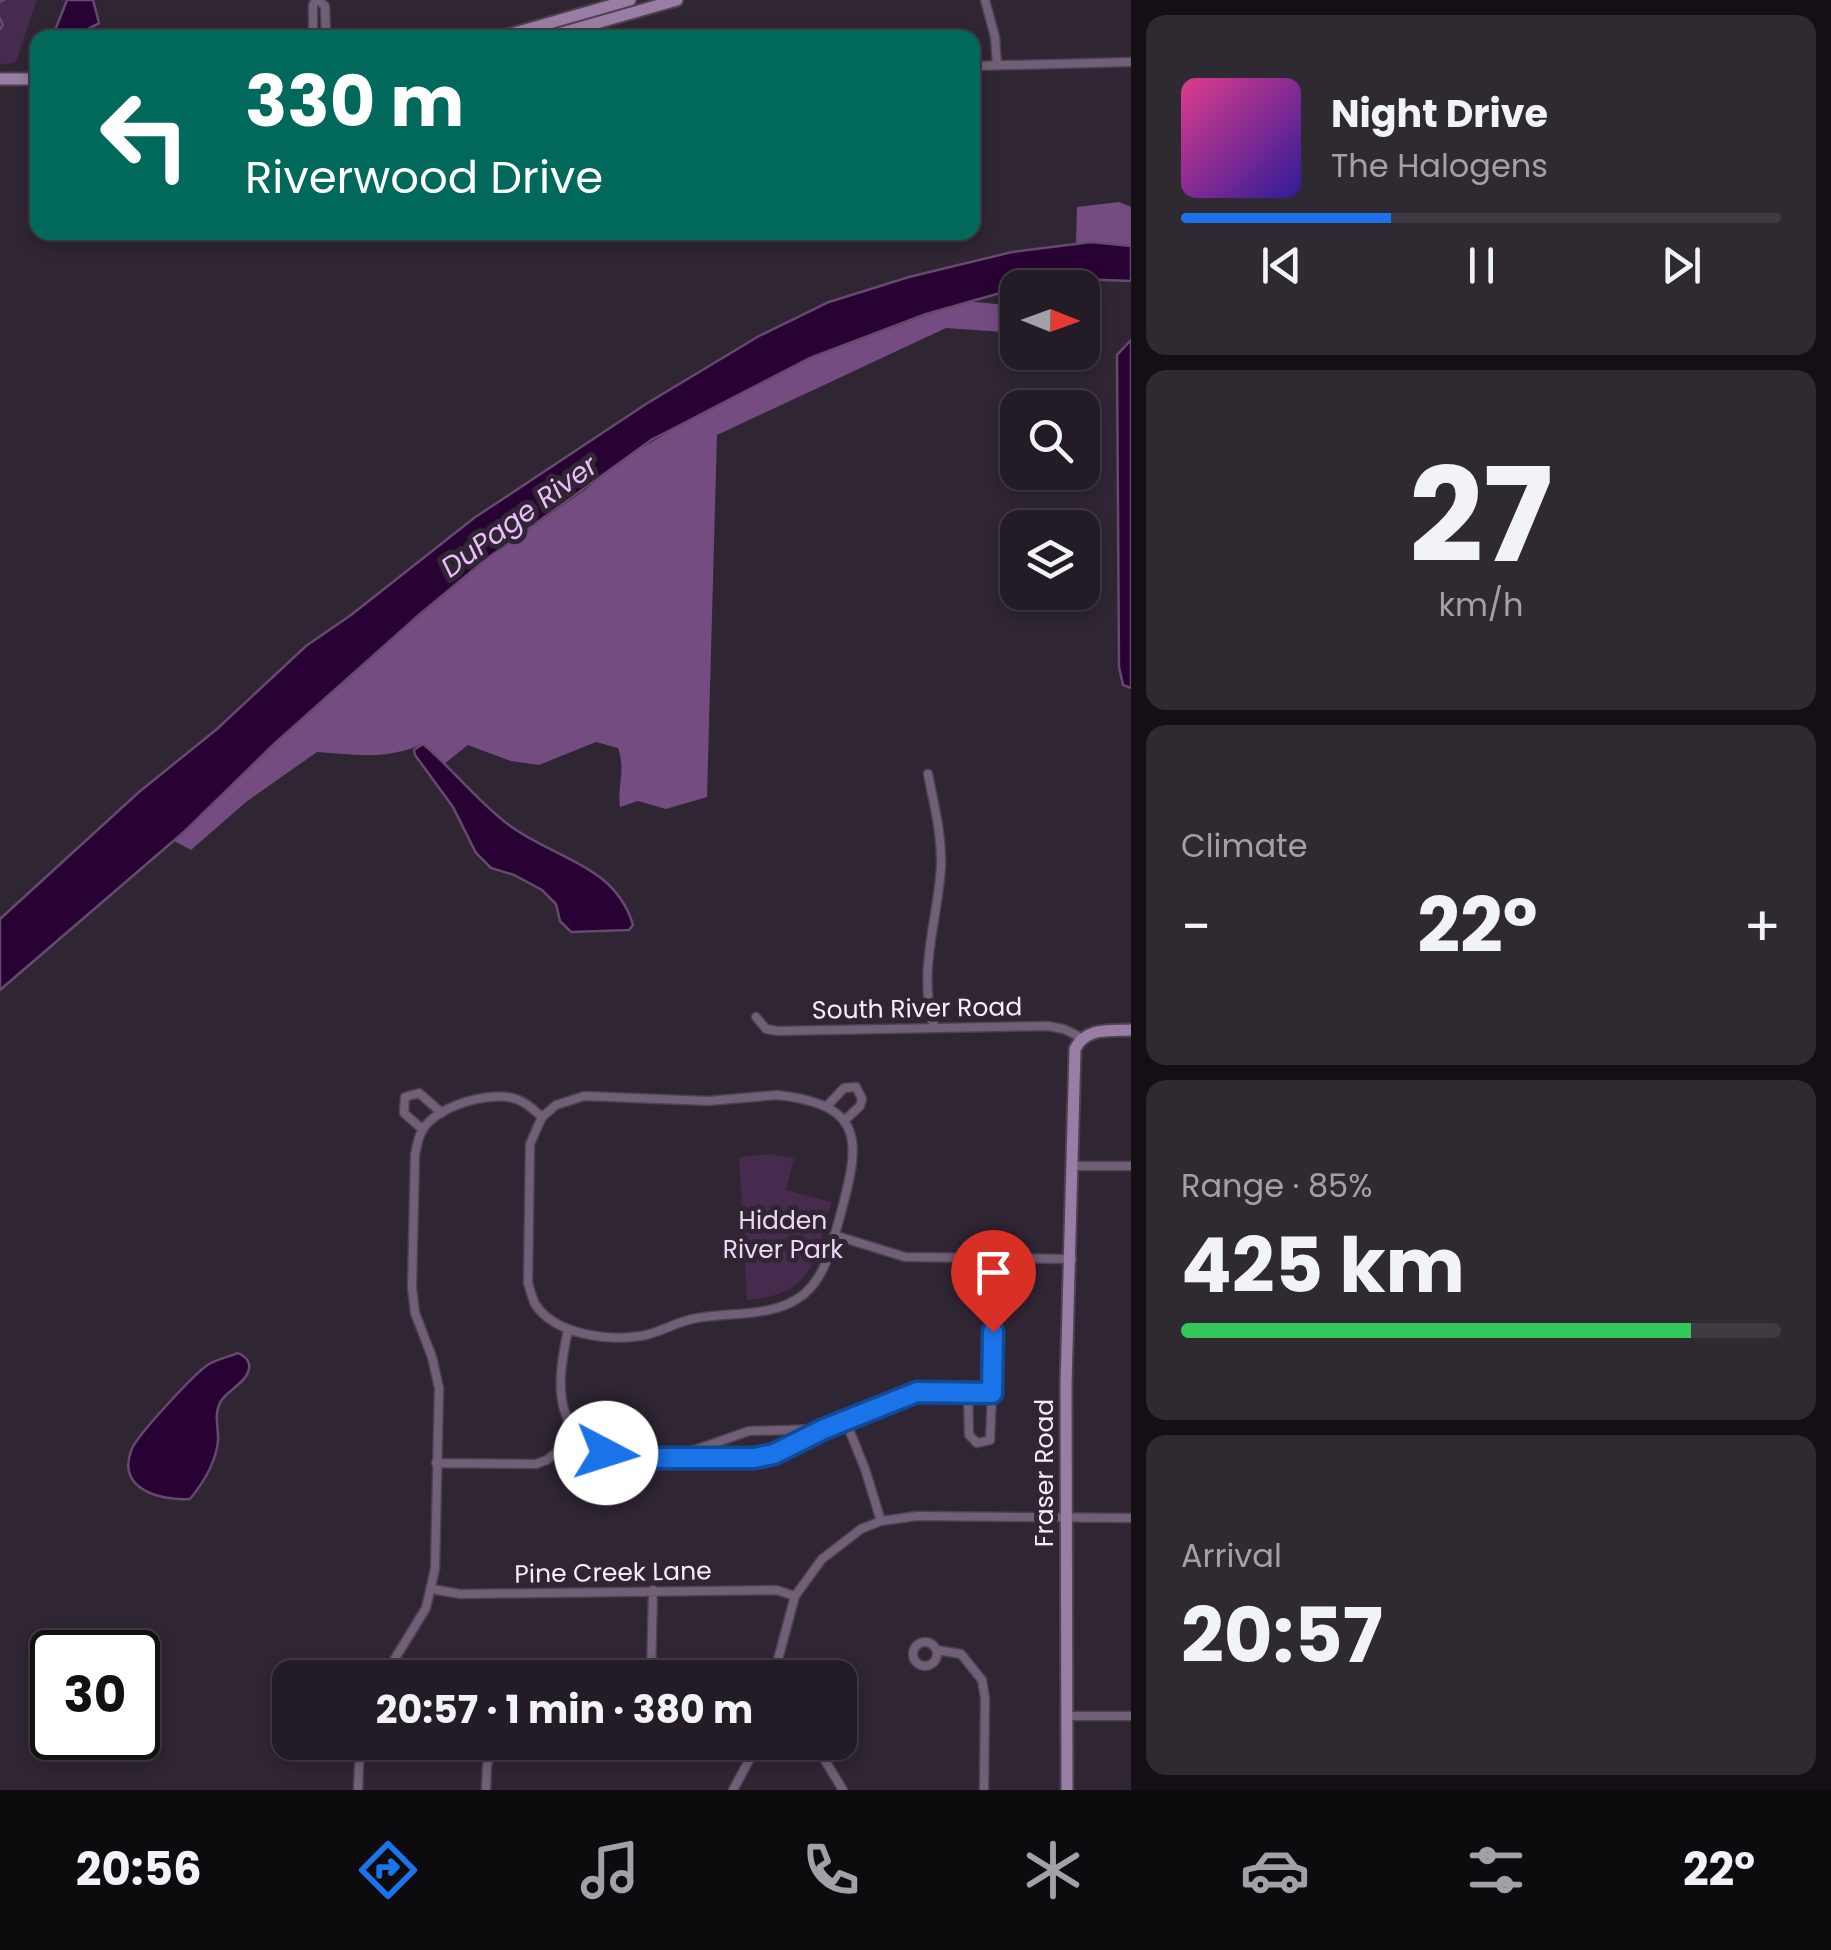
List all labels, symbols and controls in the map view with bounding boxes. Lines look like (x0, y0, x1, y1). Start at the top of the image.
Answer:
text: 330 m (245, 52, 464, 151)
icon: left (80, 70, 210, 200)
text: Night Drive (1331, 87, 1548, 140)
text: The Halogens (1331, 143, 1548, 188)
text: Riverwood Drive (245, 146, 603, 209)
icon: previous (1254, 238, 1309, 293)
icon: pause (1454, 238, 1509, 293)
icon: next (1654, 238, 1709, 293)
north arrow (1000, 270, 1100, 370)
map controls (1000, 270, 1100, 610)
button: search (1000, 390, 1100, 490)
text: 27 (1409, 424, 1553, 607)
water label: DuPage River (433, 446, 606, 587)
button: layers (1000, 510, 1100, 610)
text: km/h (1438, 582, 1524, 627)
text: Climate (1181, 823, 1308, 868)
text: 22° (1417, 873, 1538, 978)
text: − (1181, 888, 1211, 965)
text: + (1743, 888, 1781, 965)
street label: South River Road (812, 989, 1022, 1028)
text: Range · 85% (1181, 1163, 1373, 1208)
park label: Hidden River Park (723, 1203, 843, 1267)
text: 425 km (1181, 1213, 1465, 1318)
pin (951, 1230, 1036, 1333)
icon: arrive (966, 1245, 1021, 1300)
street label: Fraser Road (1027, 1399, 1062, 1547)
position arrow (554, 1401, 658, 1505)
text: Arrival (1181, 1533, 1282, 1578)
street label: Pine Creek Lane (514, 1553, 712, 1592)
text: 20:57 (1181, 1583, 1383, 1688)
speed limit sign: 30 (30, 1630, 160, 1760)
text: 20:57 · 1 min · 380 m (376, 1683, 753, 1736)
icon: directions (353, 1835, 423, 1905)
icon: music (575, 1835, 645, 1905)
icon: phone (796, 1835, 866, 1905)
icon: climate (1018, 1835, 1088, 1905)
icon: car (1240, 1835, 1310, 1905)
icon: filters (1461, 1835, 1531, 1905)
text: 20:56 (76, 1838, 202, 1901)
text: 22° (1683, 1838, 1755, 1901)

